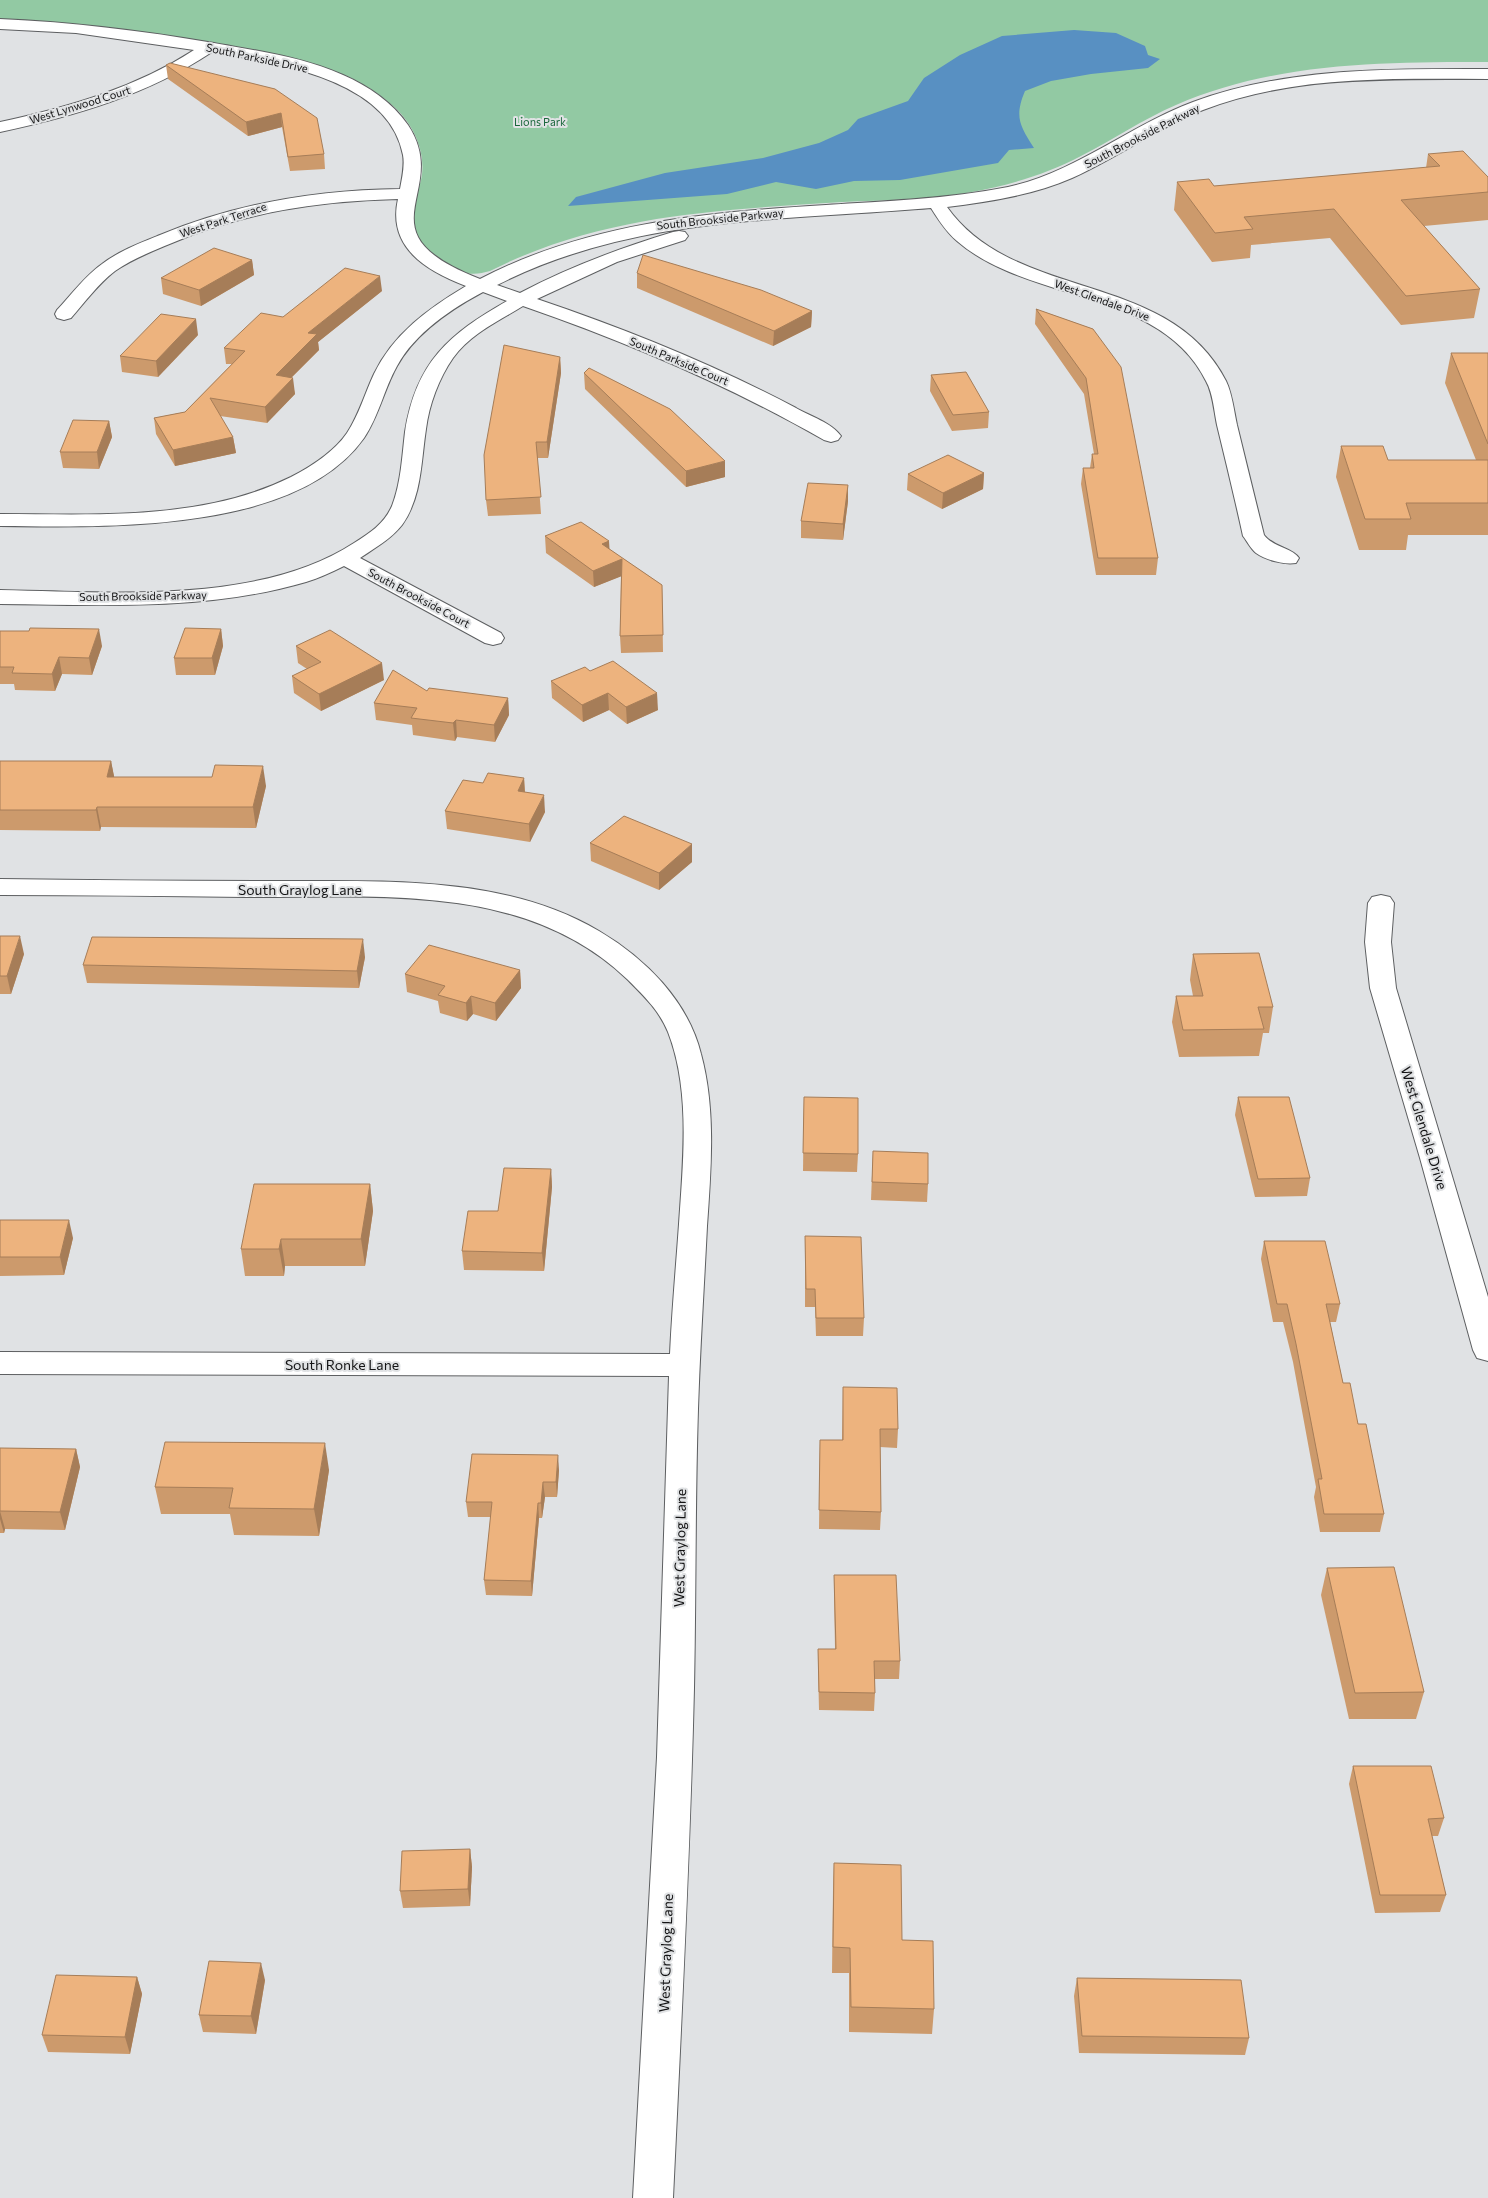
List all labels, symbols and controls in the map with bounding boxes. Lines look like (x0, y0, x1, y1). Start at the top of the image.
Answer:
street label: South Parkside Drive (205, 40, 309, 75)
street label: West Lynwood Court (28, 83, 132, 126)
street label: South Brookside Parkway (1082, 101, 1202, 170)
park label: Lions Park (514, 115, 566, 128)
street label: West Park Terrace (178, 199, 268, 240)
street label: South Brookside Parkway (656, 205, 784, 232)
street label: West Glendale Drive (1053, 276, 1152, 323)
street label: South Parkside Court (628, 334, 731, 387)
street label: South Brookside Court (366, 565, 473, 630)
street label: South Brookside Parkway (79, 588, 207, 603)
street label: South Graylog Lane (238, 881, 362, 898)
street label: West Glendale Drive (1398, 1064, 1451, 1191)
street label: South Ronke Lane (285, 1356, 399, 1373)
street label: West Graylog Lane (670, 1489, 689, 1607)
street label: West Graylog Lane (655, 1893, 676, 2012)

